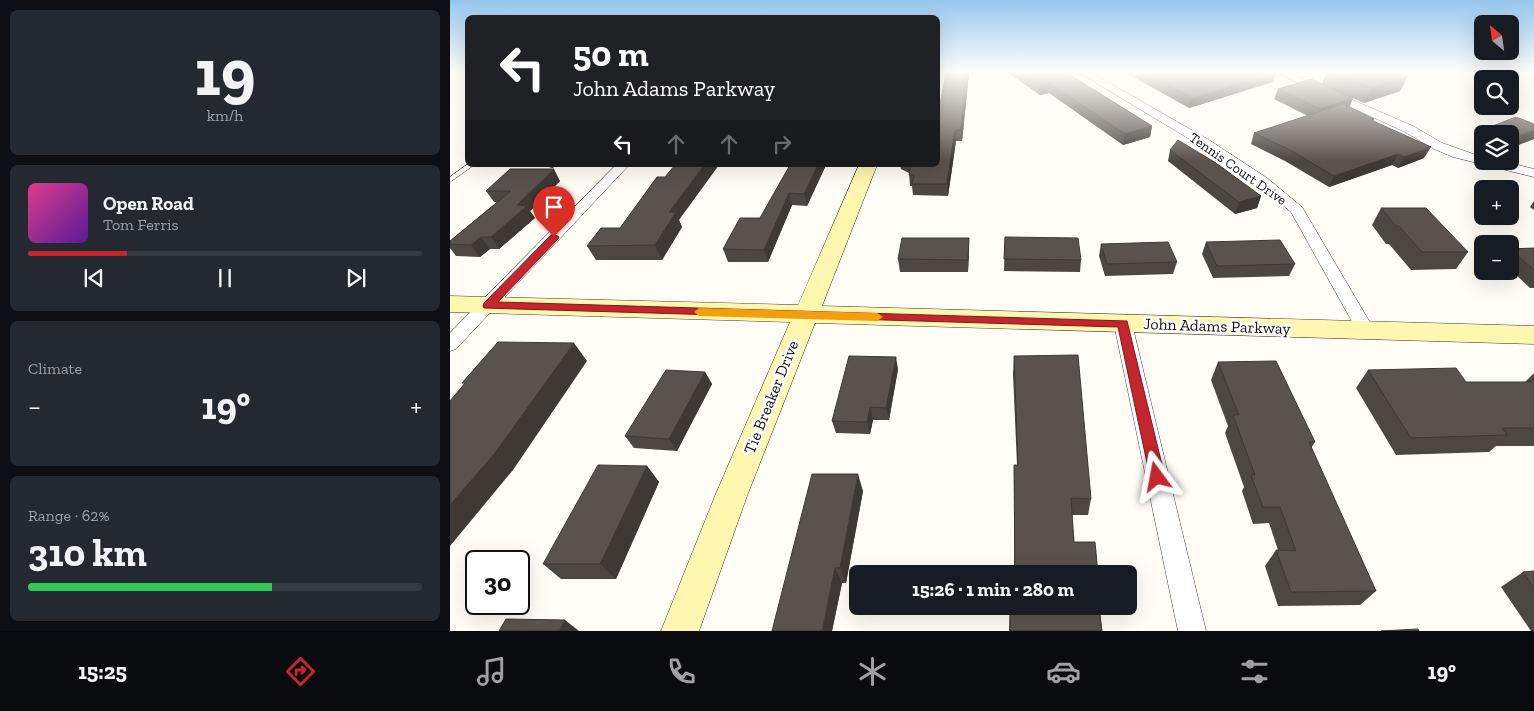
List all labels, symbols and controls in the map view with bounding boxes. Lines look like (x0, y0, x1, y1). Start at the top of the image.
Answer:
north arrow (1474, 15, 1519, 60)
map controls (1474, 15, 1519, 280)
text: 50 m (573, 33, 649, 75)
text: 19 (194, 34, 256, 112)
icon: left (490, 35, 555, 100)
button: search (1474, 70, 1519, 115)
text: John Adams Parkway (573, 75, 775, 102)
text: km/h (207, 106, 243, 125)
button: layers (1474, 125, 1519, 170)
street label: Tennis Court Drive (1186, 129, 1290, 209)
icon: left (609, 130, 637, 158)
icon: ahead (662, 130, 690, 158)
icon: ahead (715, 130, 743, 158)
icon: right (768, 130, 796, 158)
button: + (1474, 180, 1519, 225)
pin (533, 186, 575, 237)
text: Open Road (103, 192, 194, 215)
icon: arrive (540, 193, 568, 221)
text: Tom Ferris (103, 215, 179, 234)
button: − (1474, 235, 1519, 280)
icon: previous (80, 264, 108, 292)
icon: pause (211, 264, 239, 292)
icon: next (342, 264, 370, 292)
street label: John Adams Parkway (1143, 314, 1292, 338)
street label: Tie Breaker Drive (740, 338, 802, 456)
text: Climate (28, 359, 82, 378)
text: 19° (201, 383, 250, 429)
text: − (28, 390, 41, 423)
text: + (410, 390, 422, 423)
position arrow (1130, 450, 1182, 502)
text: Range · 62% (28, 506, 110, 525)
text: 310 km (28, 530, 147, 576)
speed limit sign: 30 (465, 550, 530, 615)
text: 15:26 · 1 min · 280 m (912, 578, 1074, 601)
icon: directions (283, 654, 318, 689)
icon: music (474, 654, 509, 689)
icon: phone (664, 654, 699, 689)
icon: climate (855, 654, 890, 689)
icon: car (1046, 654, 1081, 689)
icon: filters (1237, 654, 1272, 689)
text: 15:25 (78, 658, 127, 685)
text: 19° (1428, 658, 1456, 685)

